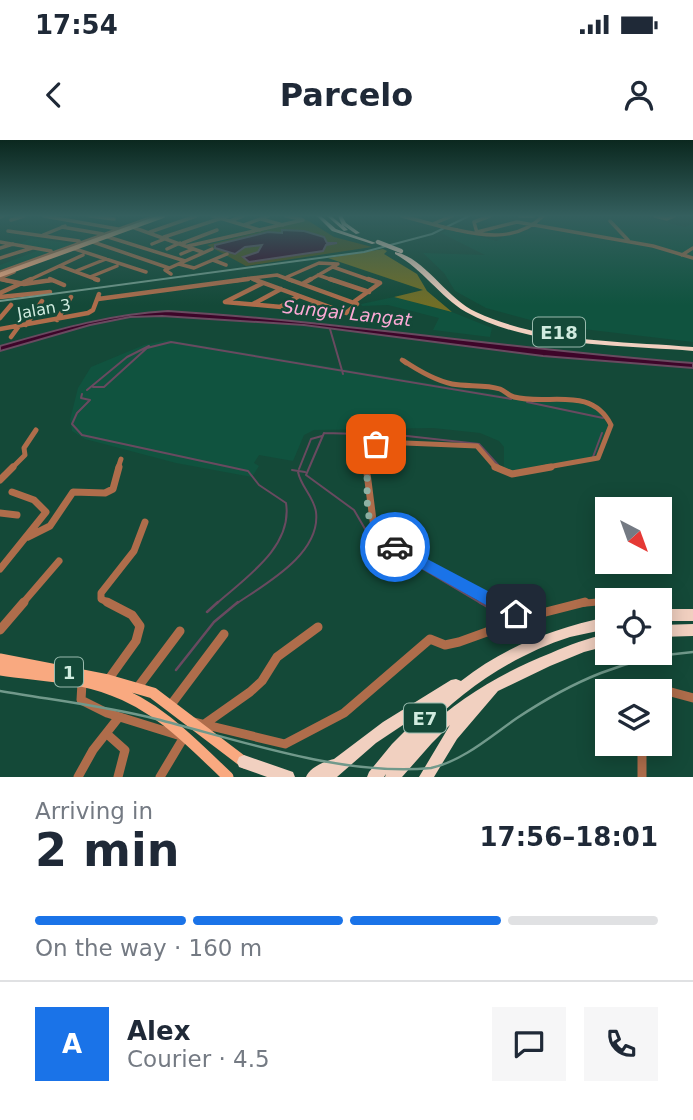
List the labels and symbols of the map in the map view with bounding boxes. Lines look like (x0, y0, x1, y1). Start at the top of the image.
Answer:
street label: Jalan 3 (15, 295, 72, 323)
water label: Sungai Langat (282, 296, 413, 330)
road number: E18 (533, 317, 585, 346)
pin (346, 414, 406, 474)
north arrow (595, 497, 672, 574)
courier (360, 512, 430, 582)
pin (486, 584, 546, 644)
road number: 1 (55, 658, 83, 686)
road number: E7 (404, 704, 446, 732)

